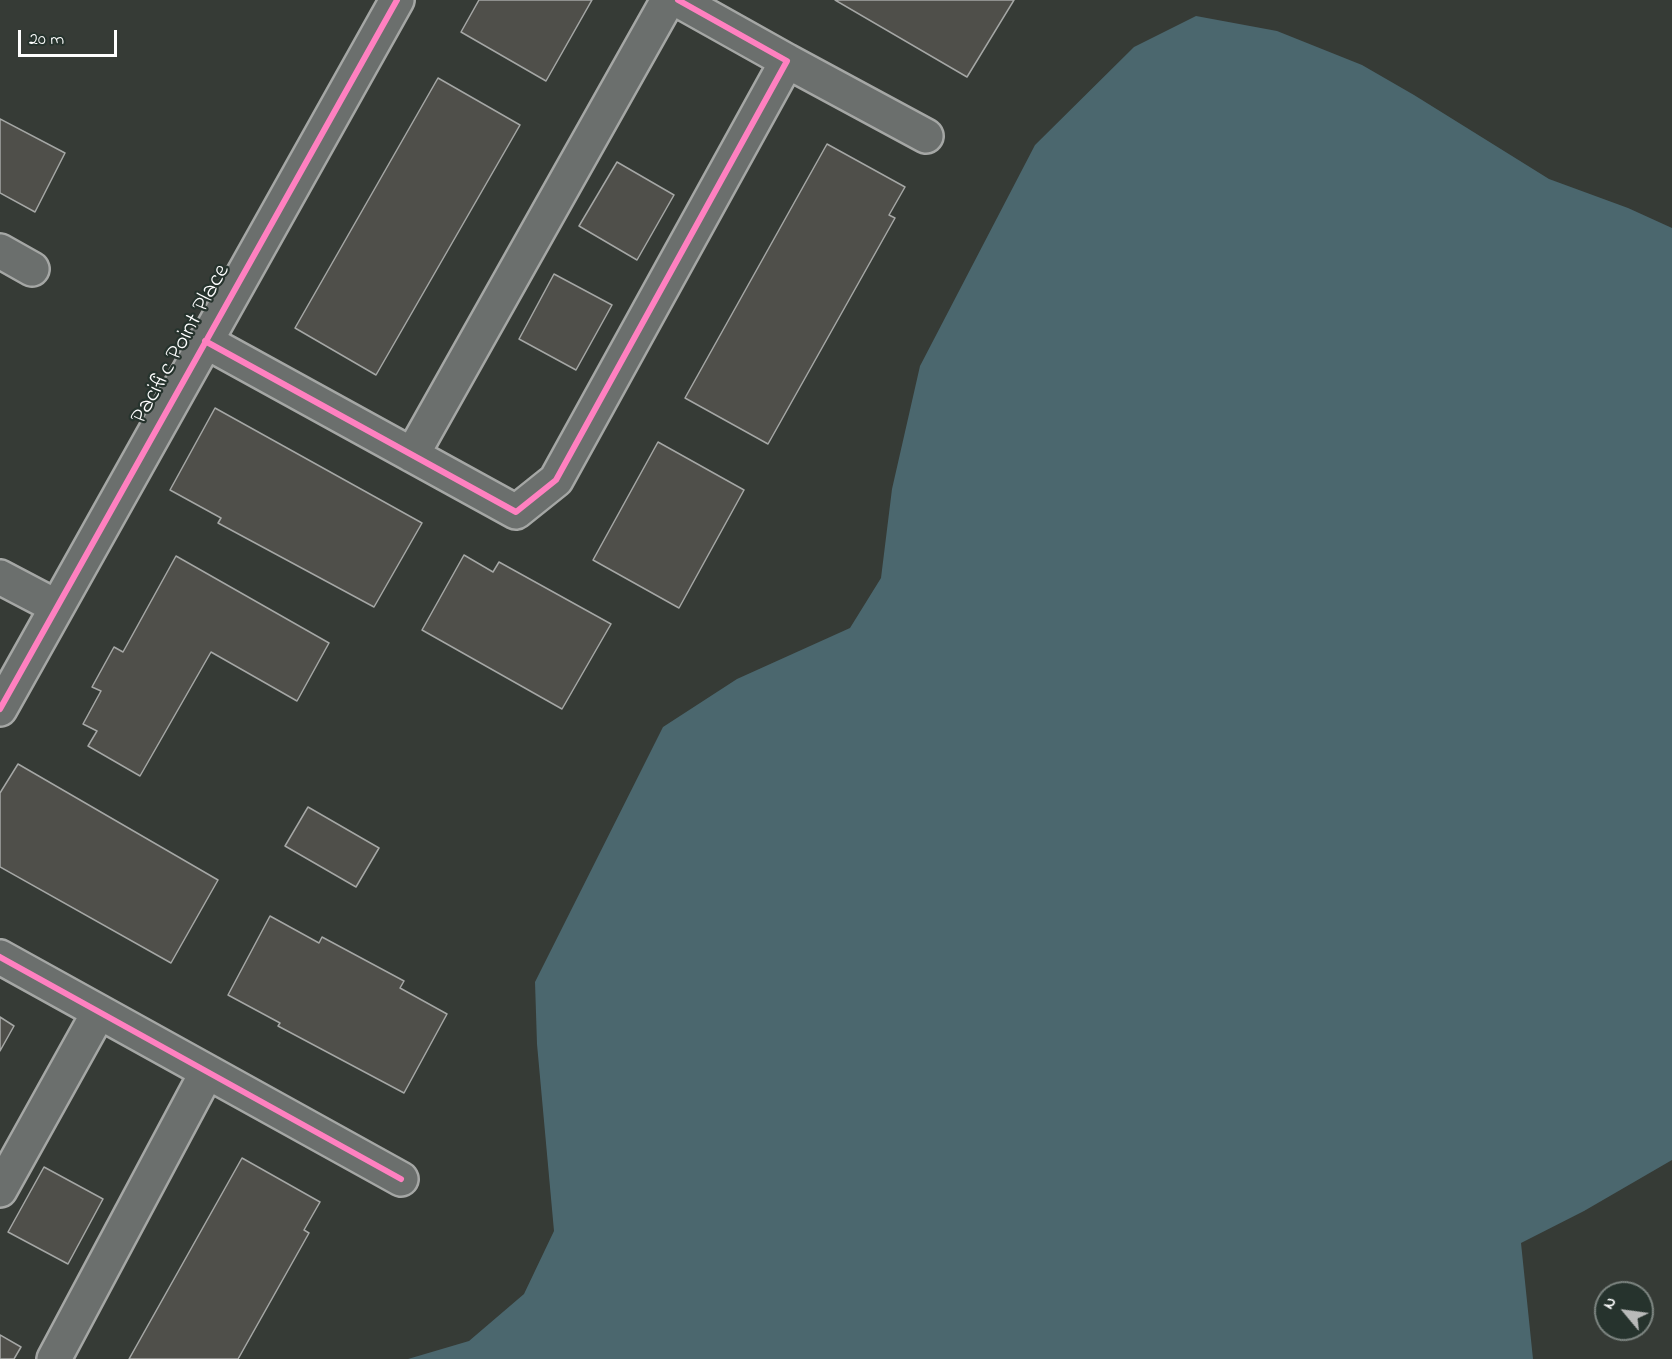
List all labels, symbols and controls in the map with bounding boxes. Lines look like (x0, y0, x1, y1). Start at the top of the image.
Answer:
scale bar (21, 18, 120, 56)
text: 20 m (29, 27, 64, 53)
street label: Pacific Point Place (126, 260, 238, 430)
north arrow (1594, 1281, 1654, 1341)
text: N (1597, 1293, 1623, 1314)

